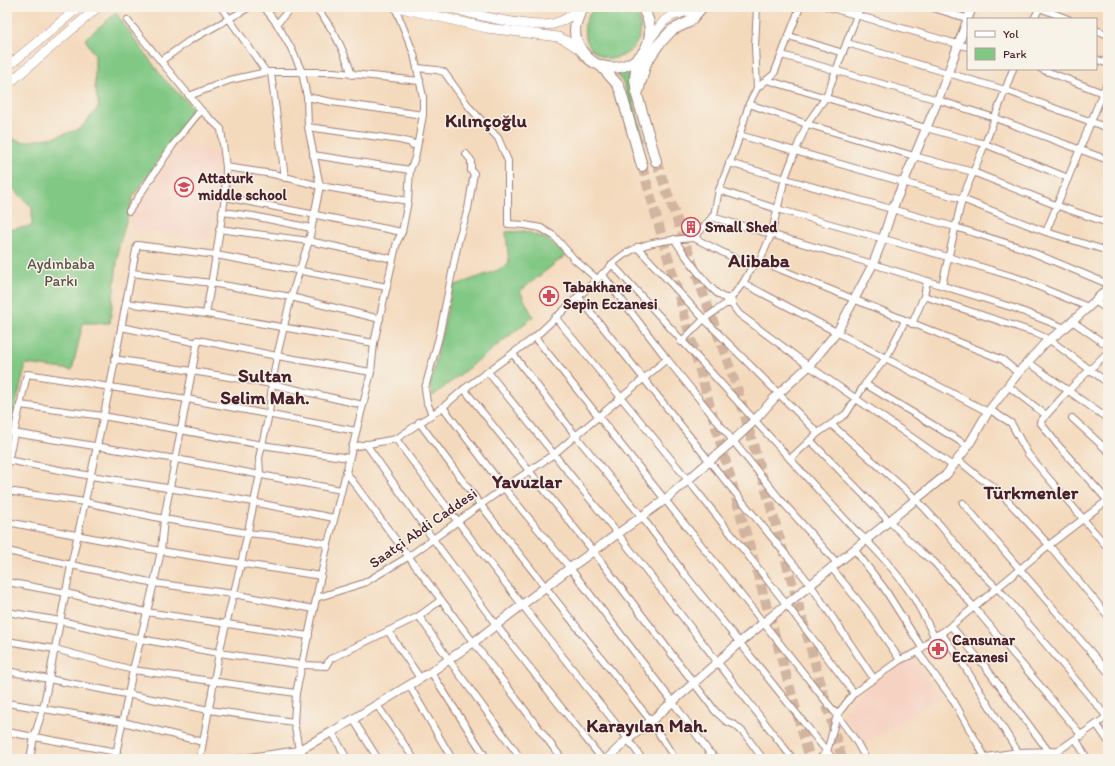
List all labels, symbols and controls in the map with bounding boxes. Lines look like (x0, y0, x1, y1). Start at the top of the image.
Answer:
legend (967, 18, 1097, 70)
text: Yol (1003, 27, 1019, 41)
text: Park (1003, 47, 1027, 61)
district label: Kılınçoğlu (445, 109, 528, 132)
place label: Attaturk middle school (197, 169, 287, 204)
school or university icon: Attaturk middle school (173, 176, 195, 198)
building icon: Small Shed (680, 216, 702, 238)
place label: Small Shed (705, 218, 778, 236)
district label: Alibaba (727, 249, 790, 272)
park label: Aydınbaba Parkı (27, 255, 95, 290)
place label: Tabakhane Sepin Eczanesi (562, 278, 658, 314)
pharmacy icon: Tabakhane Sepin Eczanesi (538, 285, 560, 307)
district label: Sultan Selim Mah. (220, 364, 310, 409)
district label: Yavuzlar (491, 470, 562, 493)
district label: Türkmenler (983, 481, 1079, 504)
street label: Saatçi Abdi Caddesi (366, 484, 480, 572)
place label: Cansunar Eczanesi (952, 631, 1016, 666)
pharmacy icon: Cansunar Eczanesi (927, 638, 949, 660)
district label: Karayılan Mah. (586, 714, 708, 737)

